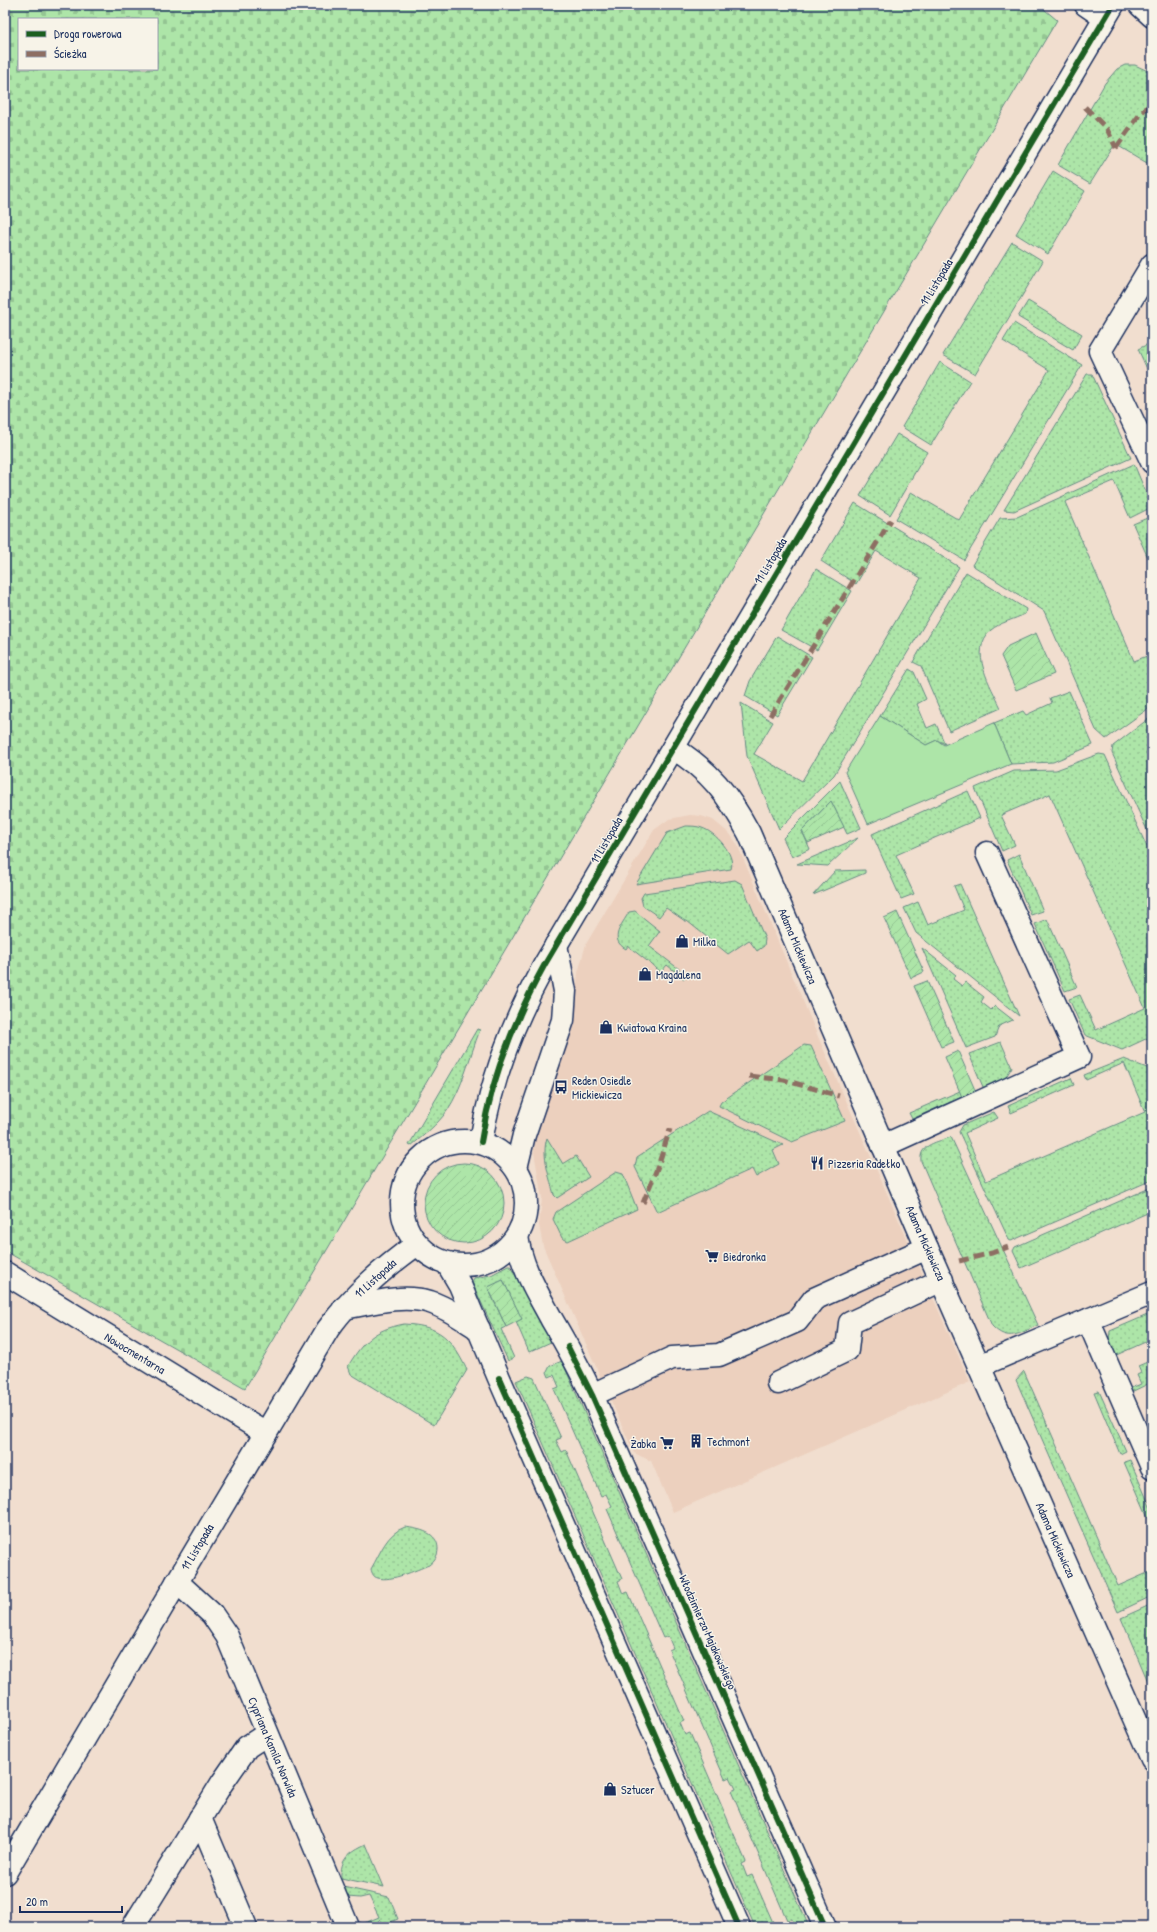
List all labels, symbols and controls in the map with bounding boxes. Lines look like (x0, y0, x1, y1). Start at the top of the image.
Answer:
legend (18, 18, 158, 70)
text: Droga rowerowa (54, 25, 122, 42)
text: Ścieżka (54, 45, 87, 62)
street label: 11 Listopada (915, 255, 957, 308)
street label: 11 Listopada (749, 534, 791, 587)
street label: 11 Listopada (586, 813, 626, 867)
street label: Adama Mickiewicza (774, 906, 822, 987)
shop icon: Milka (674, 933, 690, 949)
place label: Milka (693, 933, 716, 950)
shop icon: Magdalena (637, 966, 653, 982)
place label: Magdalena (656, 966, 701, 983)
shop icon: Kwiatowa Kraina (598, 1019, 614, 1035)
place label: Kwiatowa Kraina (617, 1019, 687, 1036)
place label: Reden Osiedle Mickiewicza (572, 1072, 631, 1103)
bus stop icon: Reden Osiedle Mickiewicza (553, 1079, 569, 1095)
restaurant icon: Pizzeria Radełko (809, 1155, 825, 1171)
place label: Pizzeria Radełko (828, 1155, 900, 1172)
street label: Adama Mickiewicza (902, 1203, 950, 1284)
supermarket icon: Biedronka (704, 1248, 720, 1264)
place label: Biedronka (723, 1248, 766, 1265)
street label: 11 Listopada (350, 1254, 400, 1302)
street label: Nowocmentarna (101, 1328, 169, 1378)
building icon: Techmont (688, 1433, 704, 1449)
place label: Techmont (707, 1433, 751, 1450)
place label: Żabka (631, 1435, 656, 1452)
supermarket icon: Żabka (659, 1435, 675, 1451)
street label: Adama Mickiewicza (1032, 1500, 1080, 1581)
street label: 11 Listopada (176, 1520, 218, 1573)
street label: Włodzimierza Majakowskiego (675, 1572, 741, 1692)
street label: Cypriana Kamila Norwida (244, 1694, 302, 1800)
shop icon: Sztucer (602, 1781, 618, 1797)
place label: Sztucer (621, 1781, 655, 1798)
scale bar (20, 1888, 122, 1914)
text: 20 m (26, 1893, 48, 1910)

